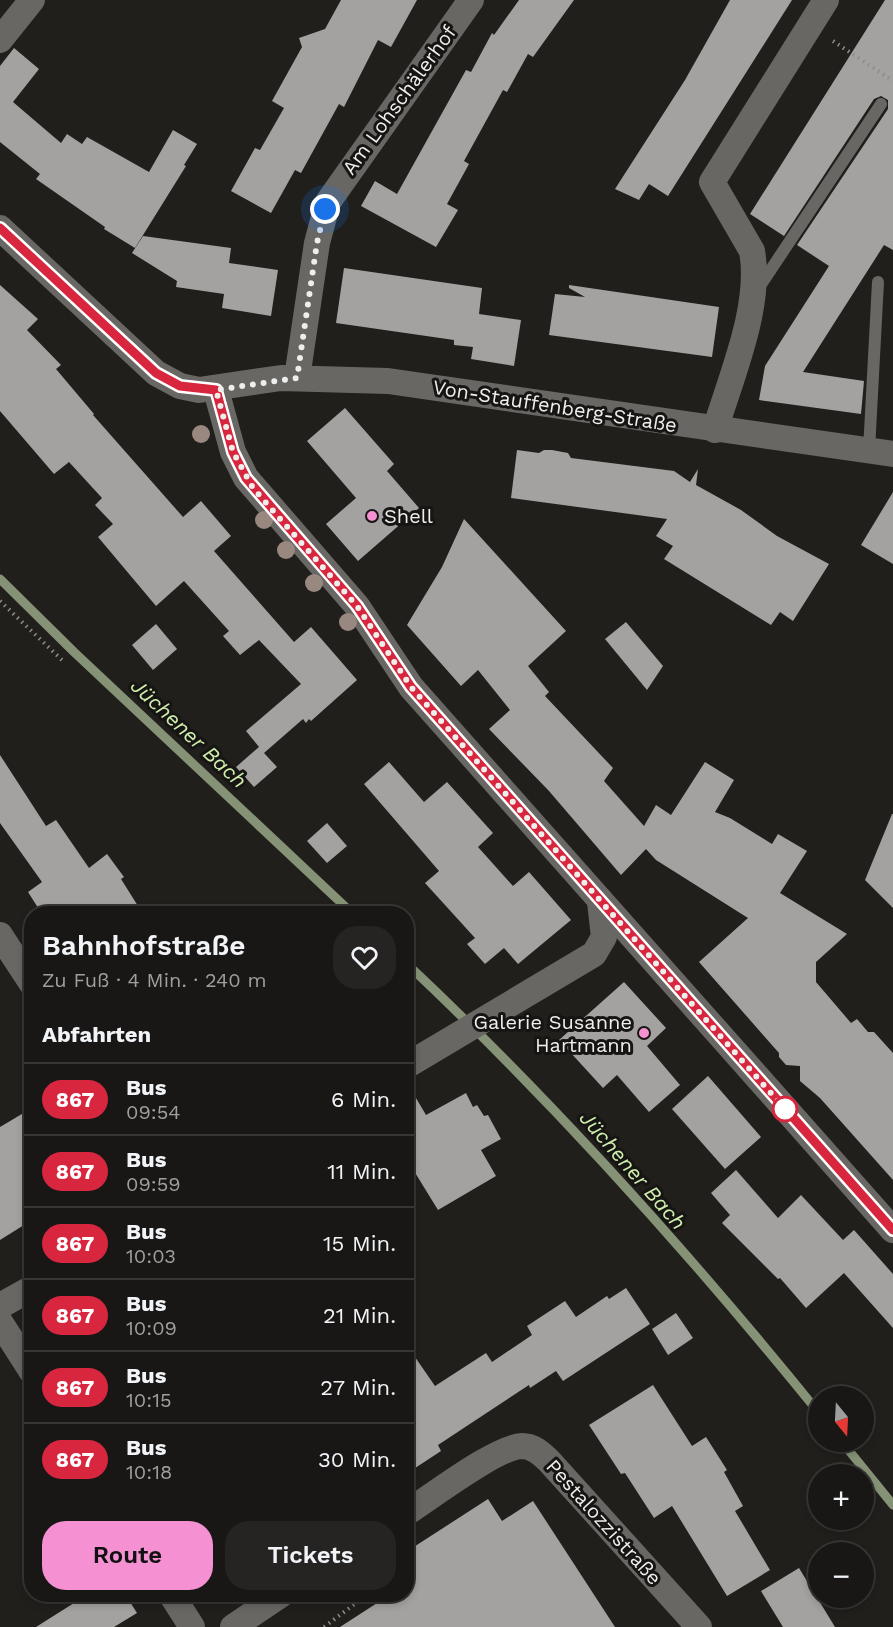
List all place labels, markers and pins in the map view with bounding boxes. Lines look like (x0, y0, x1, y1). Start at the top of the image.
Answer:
place label: Shell (384, 504, 433, 528)
marker: Shell (365, 509, 379, 523)
place label: Galerie Susanne Hartmann (473, 1010, 632, 1057)
marker: Galerie Susanne Hartmann (637, 1026, 651, 1040)
unlabelled marker (772, 1096, 798, 1122)

